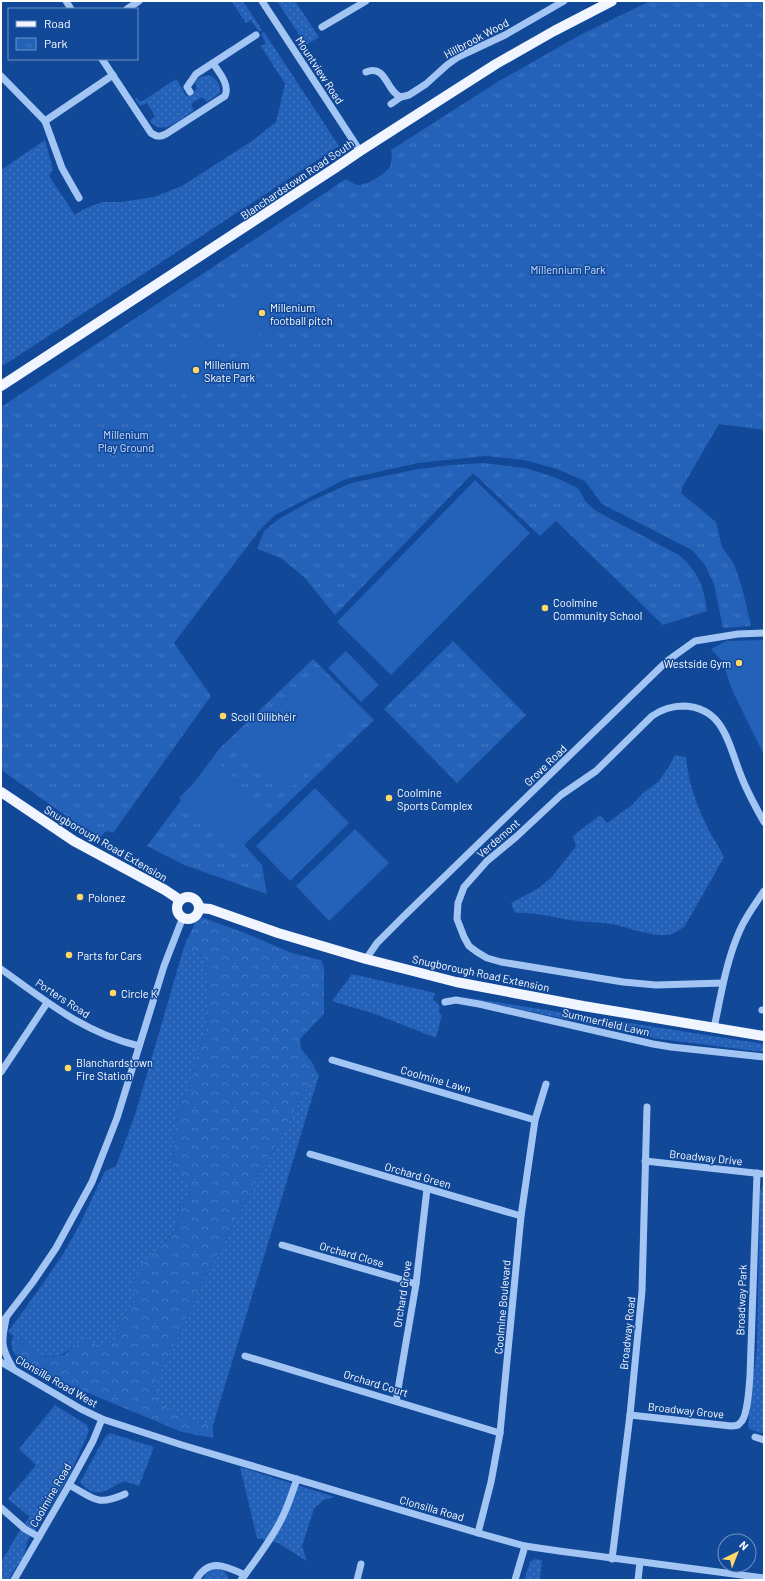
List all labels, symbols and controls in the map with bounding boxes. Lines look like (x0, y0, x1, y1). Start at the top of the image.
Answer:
legend (8, 8, 138, 60)
street label: Hillbrook Wood (441, 15, 511, 61)
text: Road (44, 16, 71, 30)
street label: Mountview Road (293, 34, 347, 106)
text: Park (44, 36, 68, 50)
street label: Blanchardstown Road South (238, 136, 356, 222)
park label: Millennium Park (530, 263, 606, 276)
place label: Millenium football pitch (270, 301, 333, 327)
marker: Millenium football pitch (257, 308, 267, 318)
place label: Millenium Skate Park (204, 358, 255, 384)
marker: Millenium Skate Park (191, 365, 201, 375)
park label: Millenium Play Ground (98, 428, 154, 454)
place label: Coolmine Community School (553, 596, 642, 622)
marker: Coolmine Community School (540, 603, 550, 613)
place label: Westside Gym (664, 657, 731, 670)
marker: Westside Gym (734, 658, 744, 668)
place label: Scoil Oilibhéir (231, 710, 296, 723)
marker: Scoil Oilibhéir (218, 711, 228, 721)
street label: Grove Road (521, 742, 569, 788)
place label: Coolmine Sports Complex (397, 786, 472, 812)
marker: Coolmine Sports Complex (384, 793, 394, 803)
street label: Snugborough Road Extension (42, 802, 170, 884)
street label: Verdemont (474, 816, 522, 860)
place label: Polonez (88, 891, 126, 904)
marker: Polonez (75, 892, 85, 902)
place label: Parts for Cars (77, 949, 142, 962)
marker: Parts for Cars (64, 950, 74, 960)
street label: Snugborough Road Extension (411, 952, 551, 994)
street label: Porters Road (33, 976, 93, 1020)
place label: Circle K (121, 987, 158, 1000)
marker: Circle K (108, 988, 118, 998)
street label: Summerfield Lawn (561, 1006, 651, 1038)
place label: Blanchardstown Fire Station (76, 1056, 153, 1082)
marker: Blanchardstown Fire Station (63, 1063, 73, 1073)
street label: Coolmine Lawn (399, 1063, 473, 1095)
street label: Broadway Drive (669, 1147, 743, 1167)
street label: Orchard Green (383, 1159, 453, 1191)
street label: Orchard Close (318, 1239, 386, 1269)
street label: Orchard Grove (390, 1259, 414, 1328)
street label: Coolmine Boulevard (491, 1259, 513, 1355)
street label: Broadway Park (733, 1264, 749, 1336)
street label: Broadway Road (617, 1296, 637, 1370)
street label: Clonsilla Road West (14, 1352, 100, 1410)
street label: Orchard Court (342, 1367, 410, 1399)
street label: Broadway Grove (647, 1400, 725, 1420)
street label: Coolmine Road (27, 1461, 73, 1529)
street label: Clonsilla Road (398, 1493, 466, 1523)
north arrow (717, 1533, 757, 1573)
text: N (737, 1538, 751, 1553)

